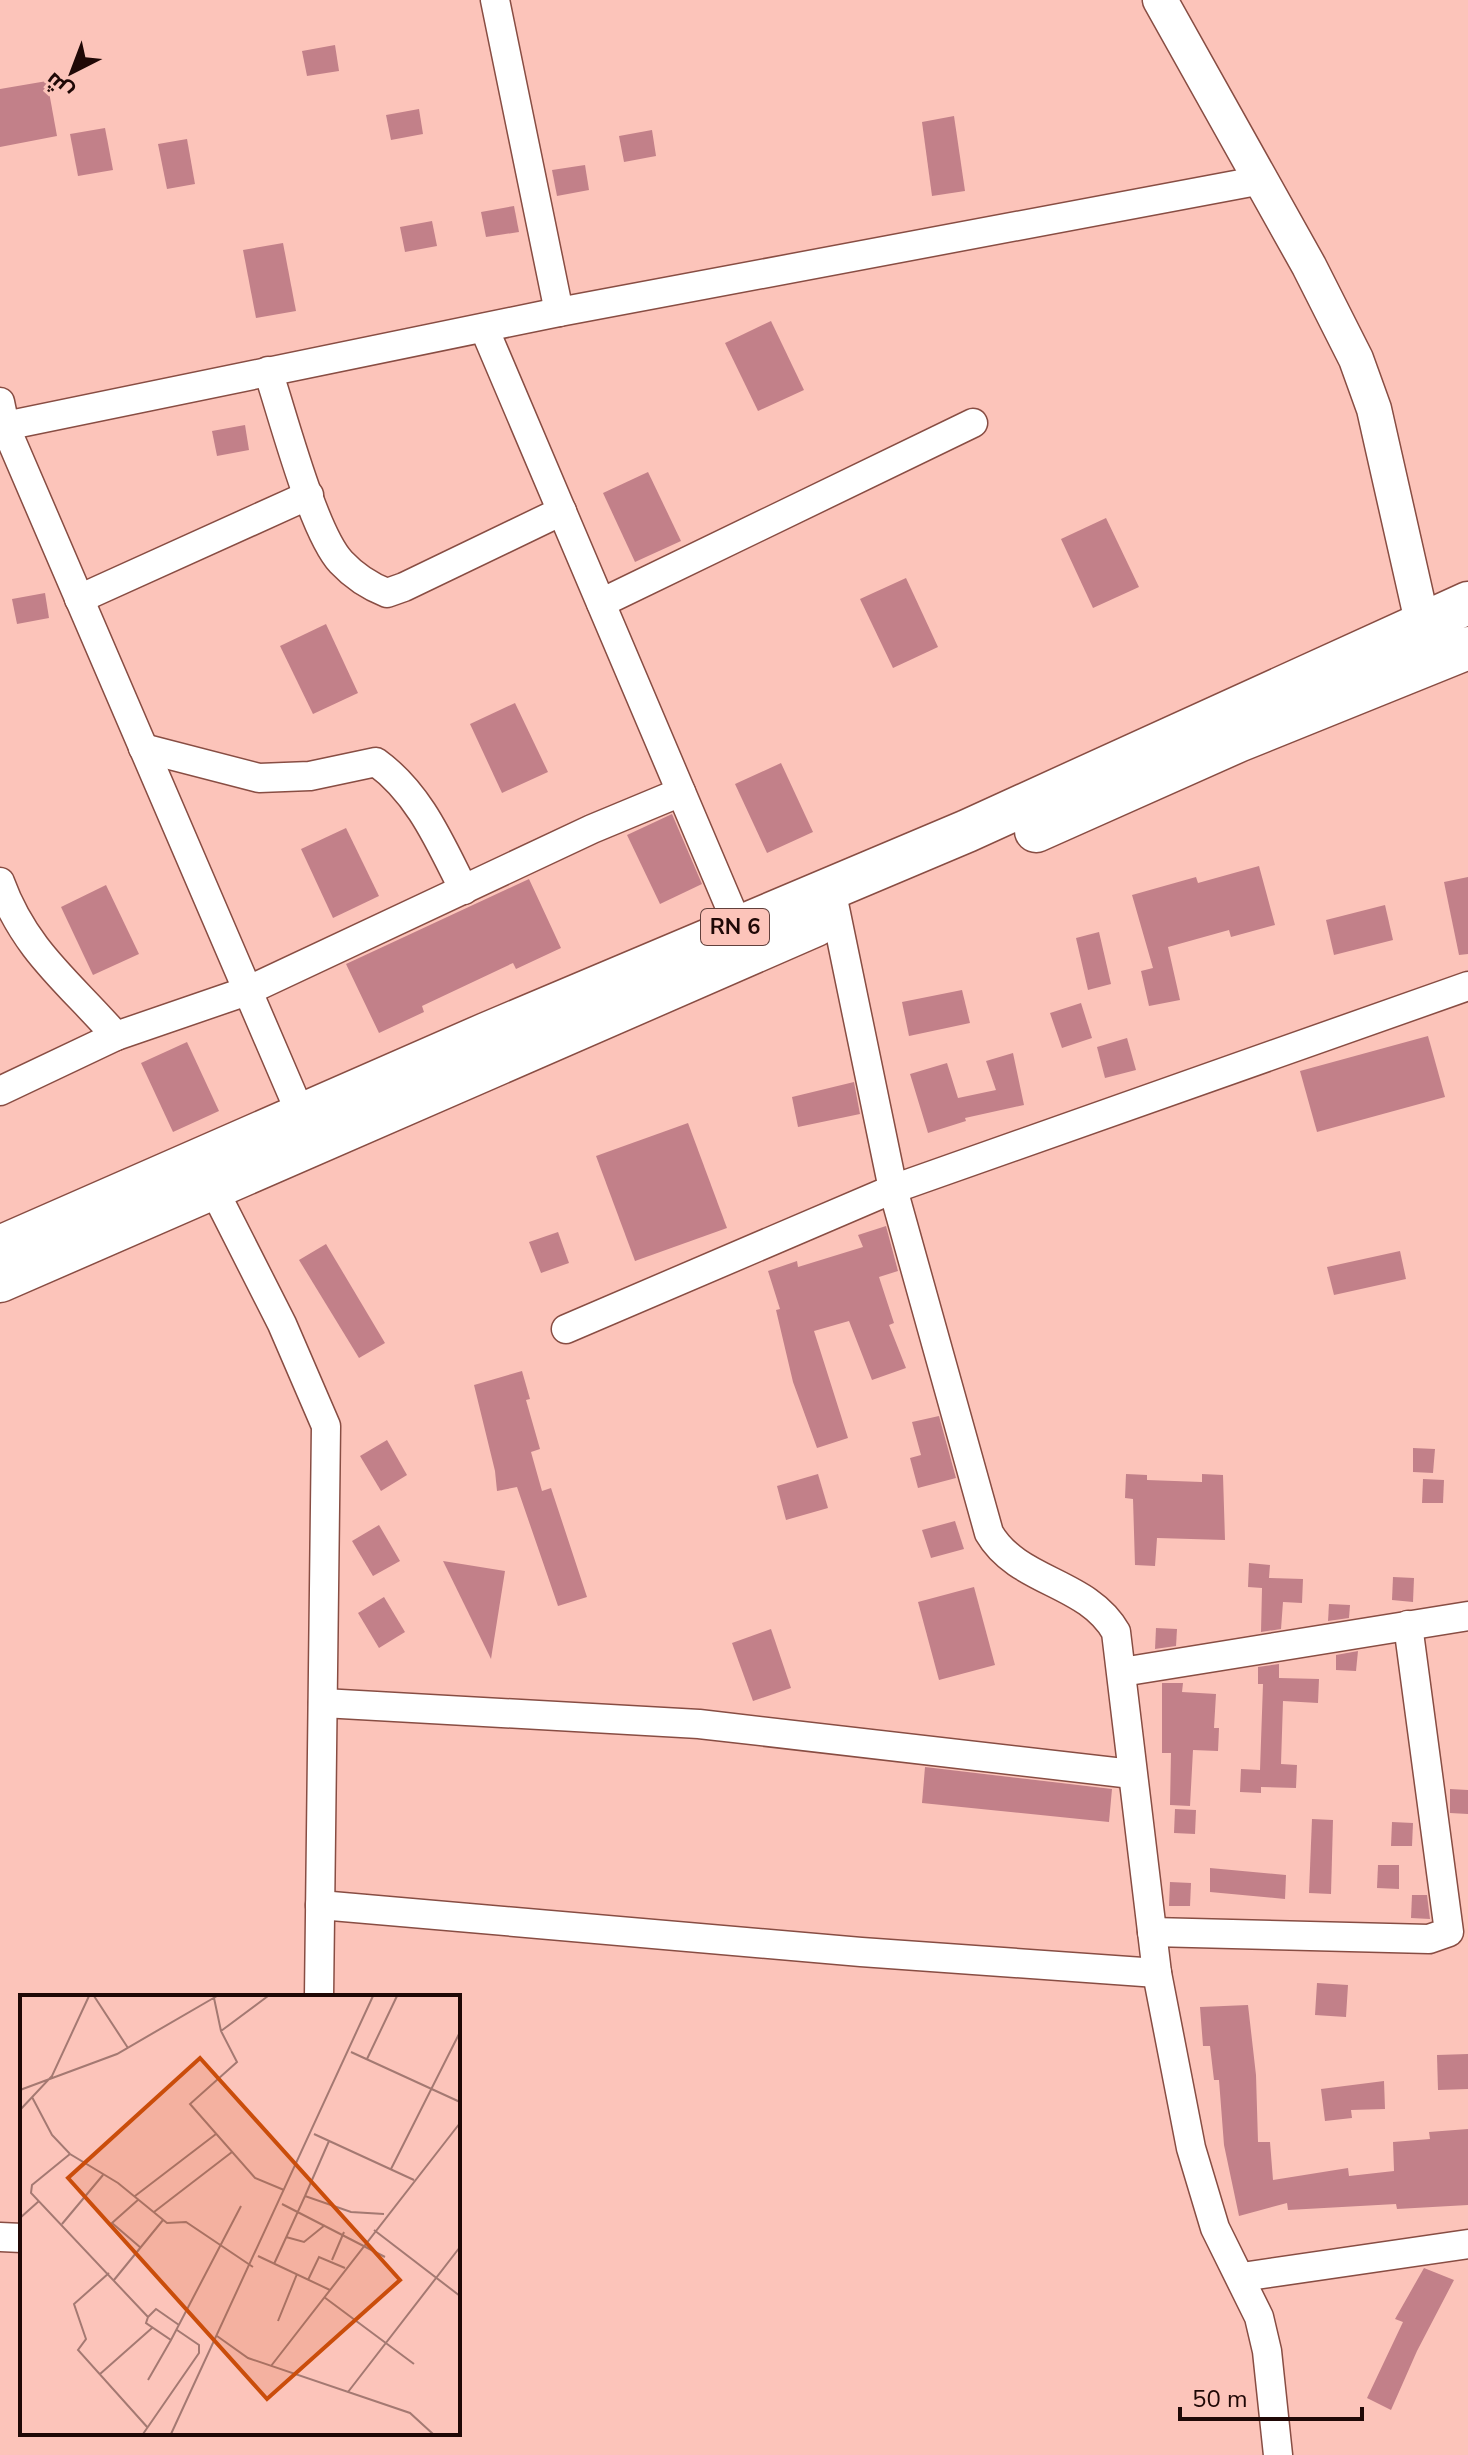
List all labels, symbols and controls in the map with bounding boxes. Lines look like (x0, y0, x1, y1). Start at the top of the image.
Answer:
north arrow (32, 32, 112, 112)
text: ش (39, 66, 80, 107)
road number: RN 6 (701, 909, 769, 945)
inset map (20, 1995, 460, 2435)
scale bar (1180, 2371, 1362, 2421)
text: 50 m (1192, 2383, 1248, 2415)

